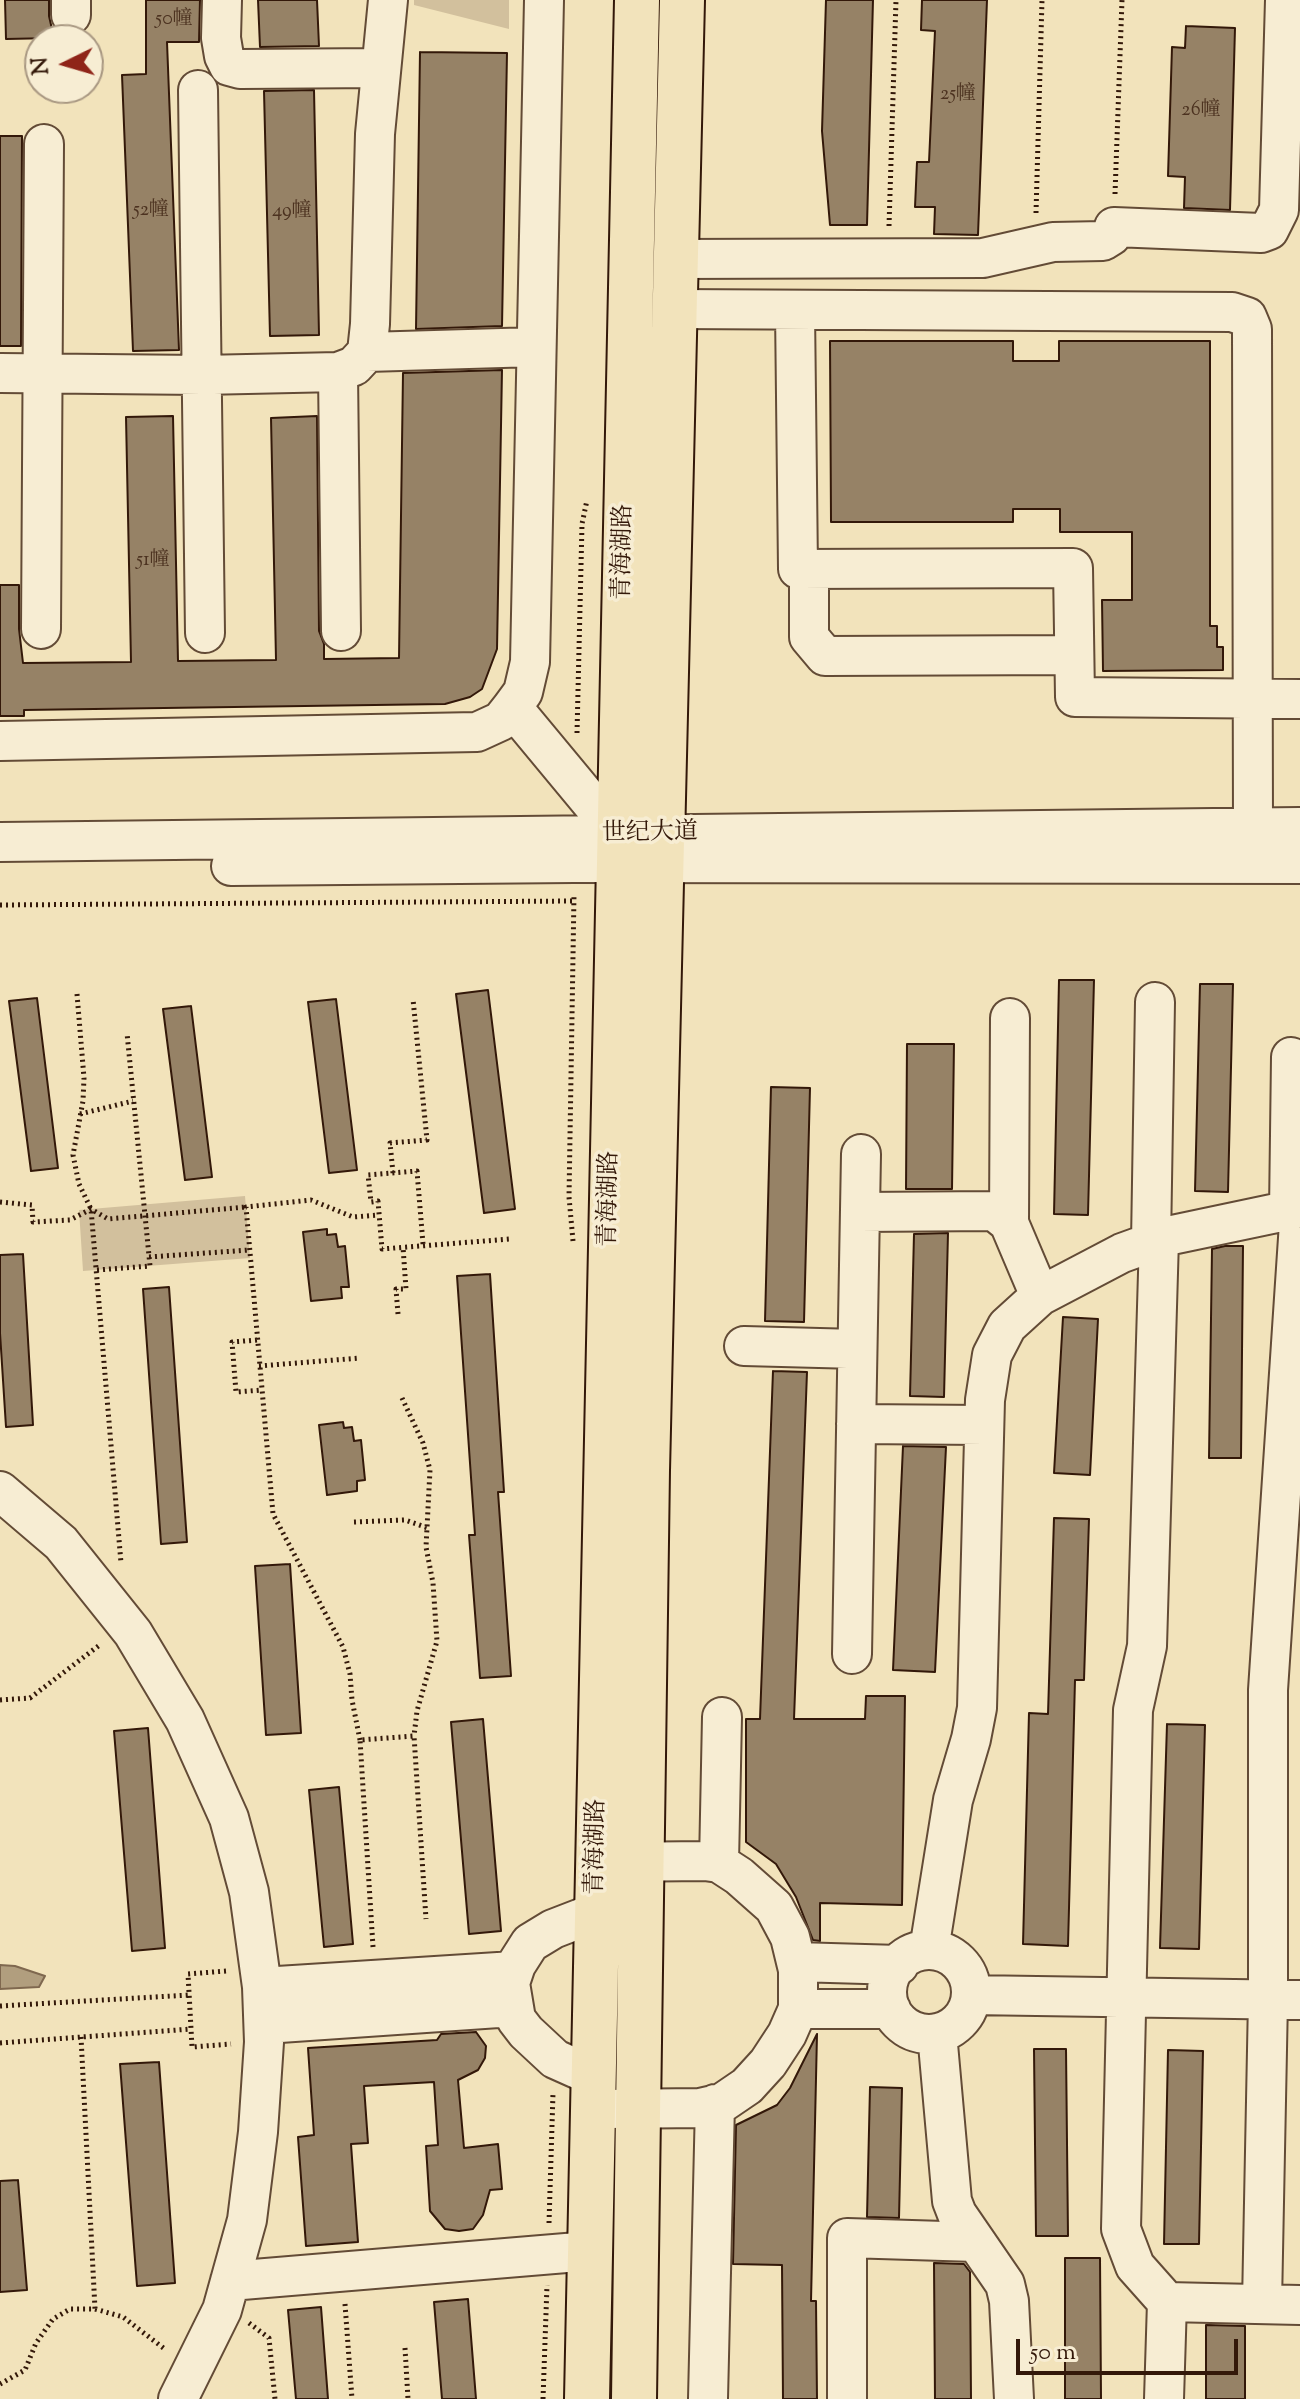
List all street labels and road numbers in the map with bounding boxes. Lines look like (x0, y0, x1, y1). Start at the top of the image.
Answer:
street label: 青海湖路 (610, 504, 640, 600)
street label: 世纪大道 (602, 820, 698, 850)
street label: 青海湖路 (596, 1151, 626, 1247)
street label: 青海湖路 (583, 1799, 613, 1895)

